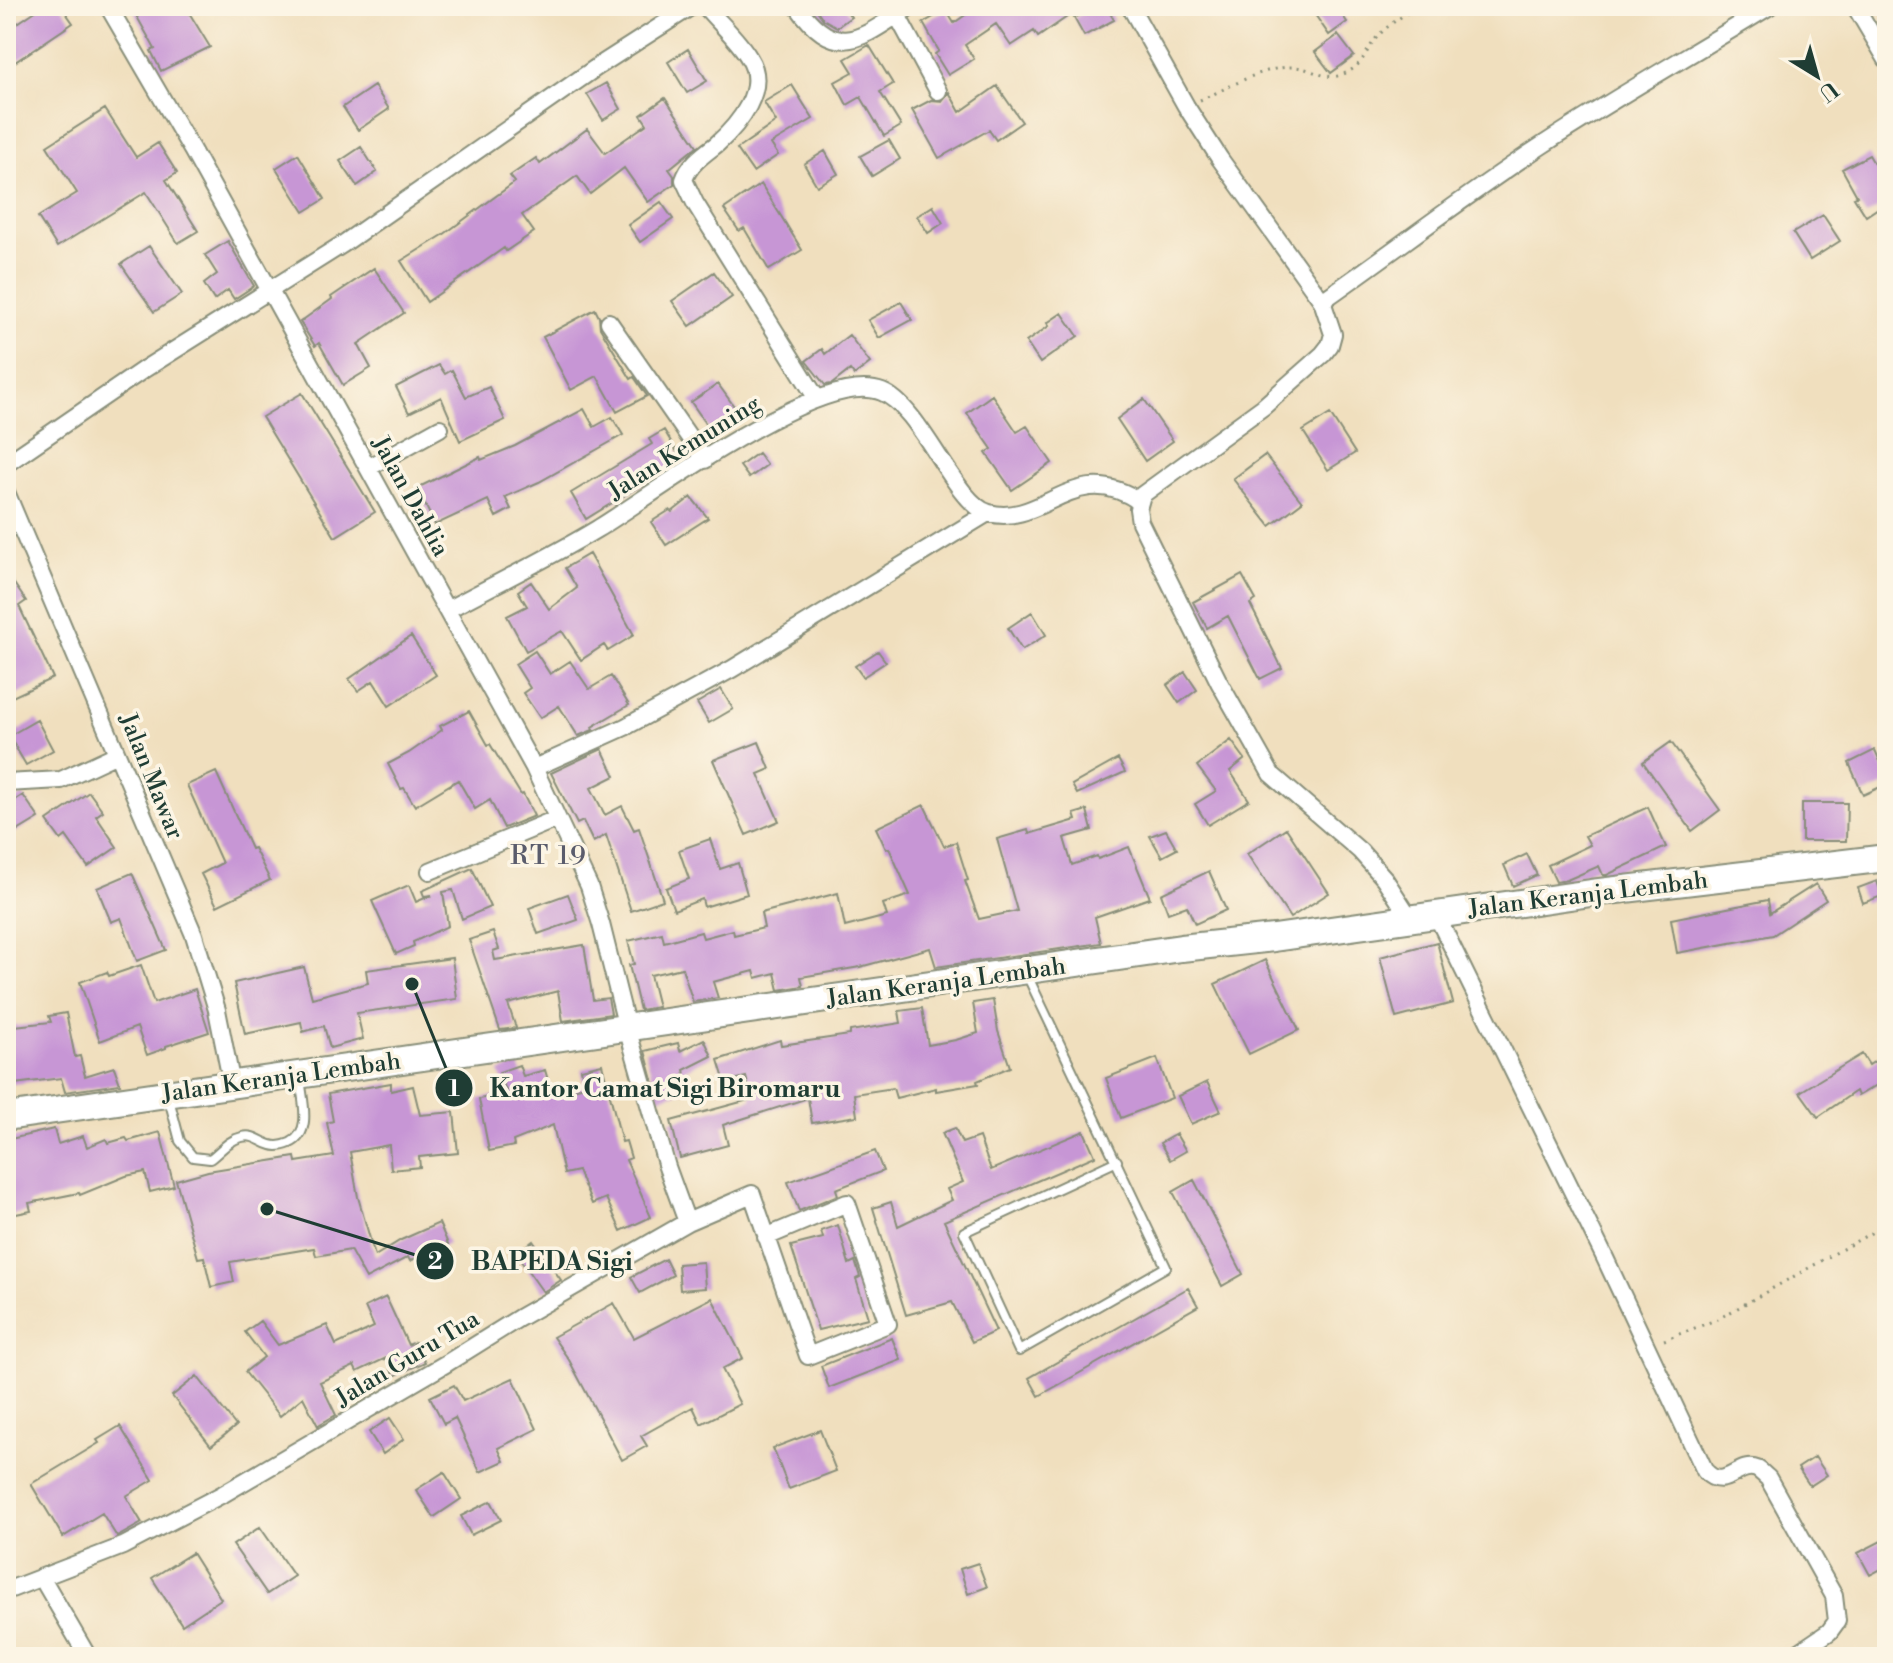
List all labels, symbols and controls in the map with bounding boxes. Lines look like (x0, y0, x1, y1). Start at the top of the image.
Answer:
north arrow (1777, 36, 1857, 116)
text: U (1813, 75, 1843, 107)
street label: Jalan Kemuning (602, 389, 767, 507)
street label: Jalan Dahlia (364, 430, 456, 563)
street label: Jalan Mawar (112, 708, 190, 844)
district label: RT 19 (510, 840, 588, 872)
street label: Jalan Keranja Lembah (1466, 865, 1710, 925)
street label: Jalan Keranja Lembah (824, 951, 1068, 1015)
street label: Jalan Keranja Lembah (159, 1046, 403, 1110)
callout: Kantor Camat Sigi Biromaru (434, 1063, 857, 1113)
text: Kantor Camat Sigi Biromaru (489, 1073, 841, 1105)
text: 1 (448, 1074, 460, 1104)
callout: BAPEDA Sigi (415, 1236, 649, 1286)
text: BAPEDA Sigi (471, 1246, 633, 1278)
text: 2 (428, 1247, 443, 1277)
street label: Jalan Guru Tua (329, 1304, 486, 1414)

